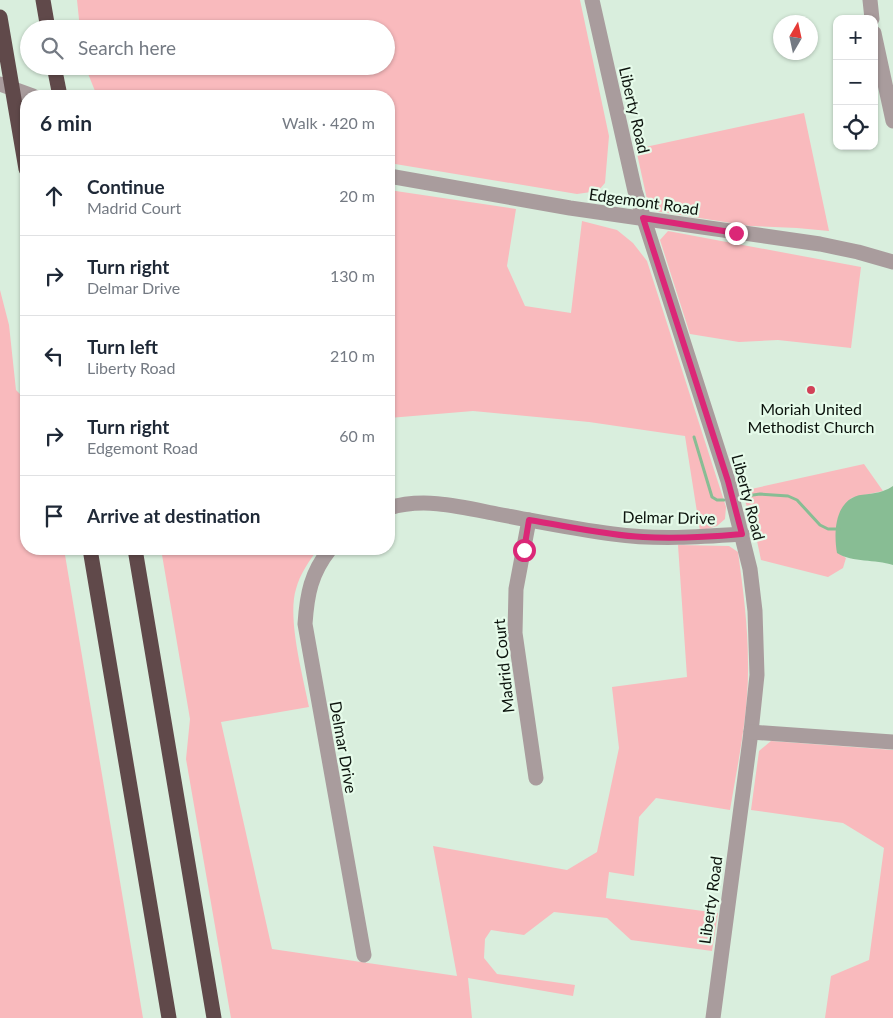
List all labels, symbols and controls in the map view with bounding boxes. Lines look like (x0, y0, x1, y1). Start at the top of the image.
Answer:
north arrow (773, 15, 818, 60)
map controls (833, 15, 878, 150)
button: + (833, 15, 878, 60)
search box (20, 20, 395, 75)
icon: search (38, 34, 66, 62)
text: Search here (78, 36, 176, 59)
button: − (833, 60, 878, 105)
street label: Liberty Road (616, 65, 654, 155)
button: locate (833, 105, 878, 150)
text: 6 min (40, 110, 92, 135)
text: Walk · 420 m (282, 113, 375, 132)
text: Continue (87, 175, 165, 198)
icon: ahead (40, 182, 68, 210)
street label: Edgemont Road (588, 184, 700, 218)
text: 20 m (339, 186, 375, 205)
text: Madrid Court (87, 198, 181, 217)
route end (725, 222, 748, 245)
text: Turn right (87, 255, 169, 278)
icon: right (40, 262, 68, 290)
text: 130 m (330, 266, 375, 285)
text: Delmar Drive (87, 278, 180, 297)
text: Turn left (87, 335, 158, 358)
icon: left (40, 342, 68, 370)
text: 210 m (330, 346, 375, 365)
text: Liberty Road (87, 358, 175, 377)
marker: Moriah United Methodist Church (805, 384, 817, 396)
place label: Moriah United Methodist Church (748, 399, 874, 436)
text: Turn right (87, 415, 169, 438)
icon: right (40, 422, 68, 450)
text: 60 m (339, 426, 375, 445)
text: Edgemont Road (87, 438, 198, 457)
street label: Liberty Road (728, 452, 770, 542)
icon: arrive (40, 502, 68, 530)
text: Arrive at destination (87, 504, 260, 527)
street label: Delmar Drive (622, 507, 716, 527)
route start (513, 539, 536, 562)
street label: Madrid Court (489, 618, 517, 714)
street label: Delmar Drive (327, 699, 361, 795)
street label: Liberty Road (694, 855, 726, 945)

